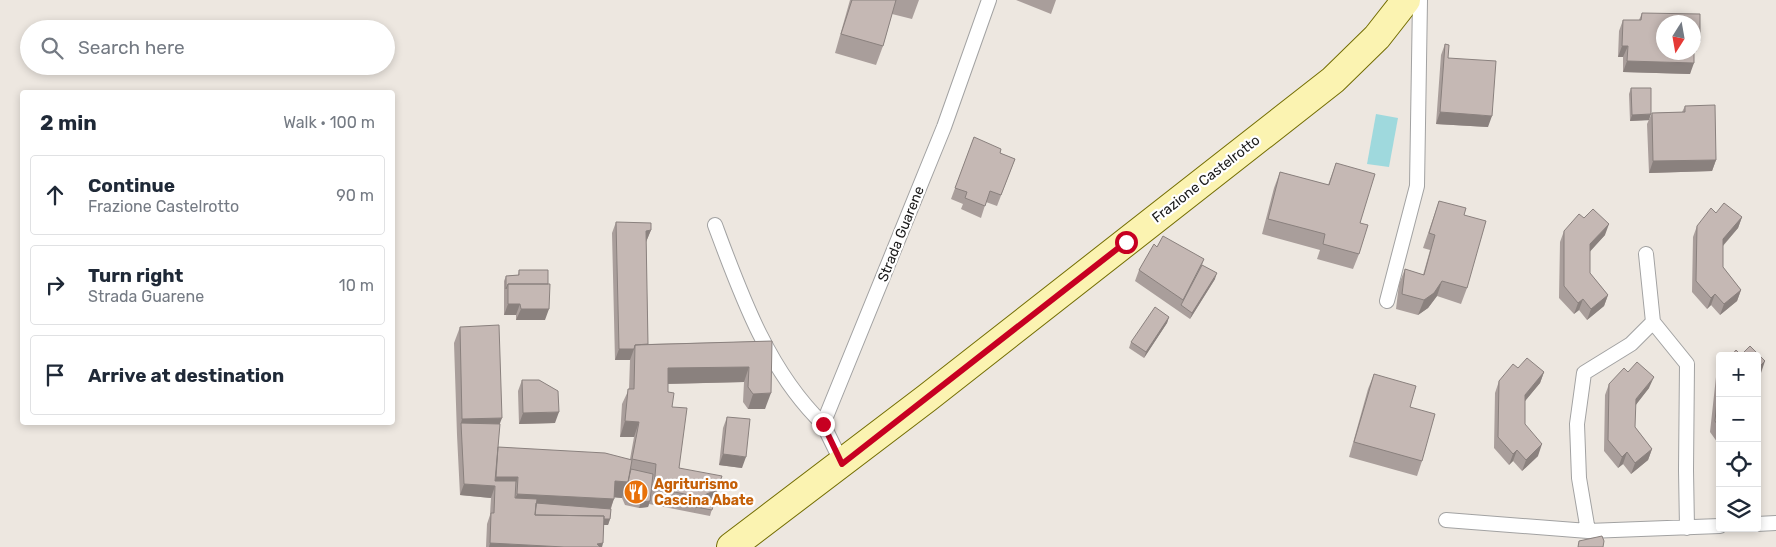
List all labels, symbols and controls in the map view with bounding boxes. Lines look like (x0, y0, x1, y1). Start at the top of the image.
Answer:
north arrow (1656, 15, 1701, 60)
search box (20, 20, 395, 75)
icon: search (38, 34, 66, 62)
text: Search here (78, 36, 185, 59)
text: 2 min (40, 110, 97, 135)
text: Walk · 100 m (283, 113, 375, 132)
street label: Frazione Castelrotto (1149, 132, 1263, 226)
text: Continue (88, 174, 175, 197)
icon: ahead (41, 181, 69, 209)
street label: Strada Guarene (874, 184, 928, 284)
text: 90 m (336, 186, 374, 205)
text: Frazione Castelrotto (88, 197, 239, 216)
route start (1115, 231, 1138, 254)
text: Turn right (88, 264, 183, 287)
icon: right (41, 271, 69, 299)
text: 10 m (339, 276, 374, 295)
text: Strada Guarene (88, 287, 204, 306)
map controls (1716, 352, 1761, 532)
button: + (1716, 352, 1761, 397)
icon: arrive (41, 361, 69, 389)
text: Arrive at destination (88, 364, 284, 387)
button: − (1716, 397, 1761, 442)
route end (812, 413, 835, 436)
button: locate (1716, 442, 1761, 487)
place label: Agriturismo Cascina Abate (654, 476, 754, 509)
restaurant icon: Agriturismo Cascina Abate (623, 479, 649, 505)
button: layers (1716, 487, 1761, 532)

